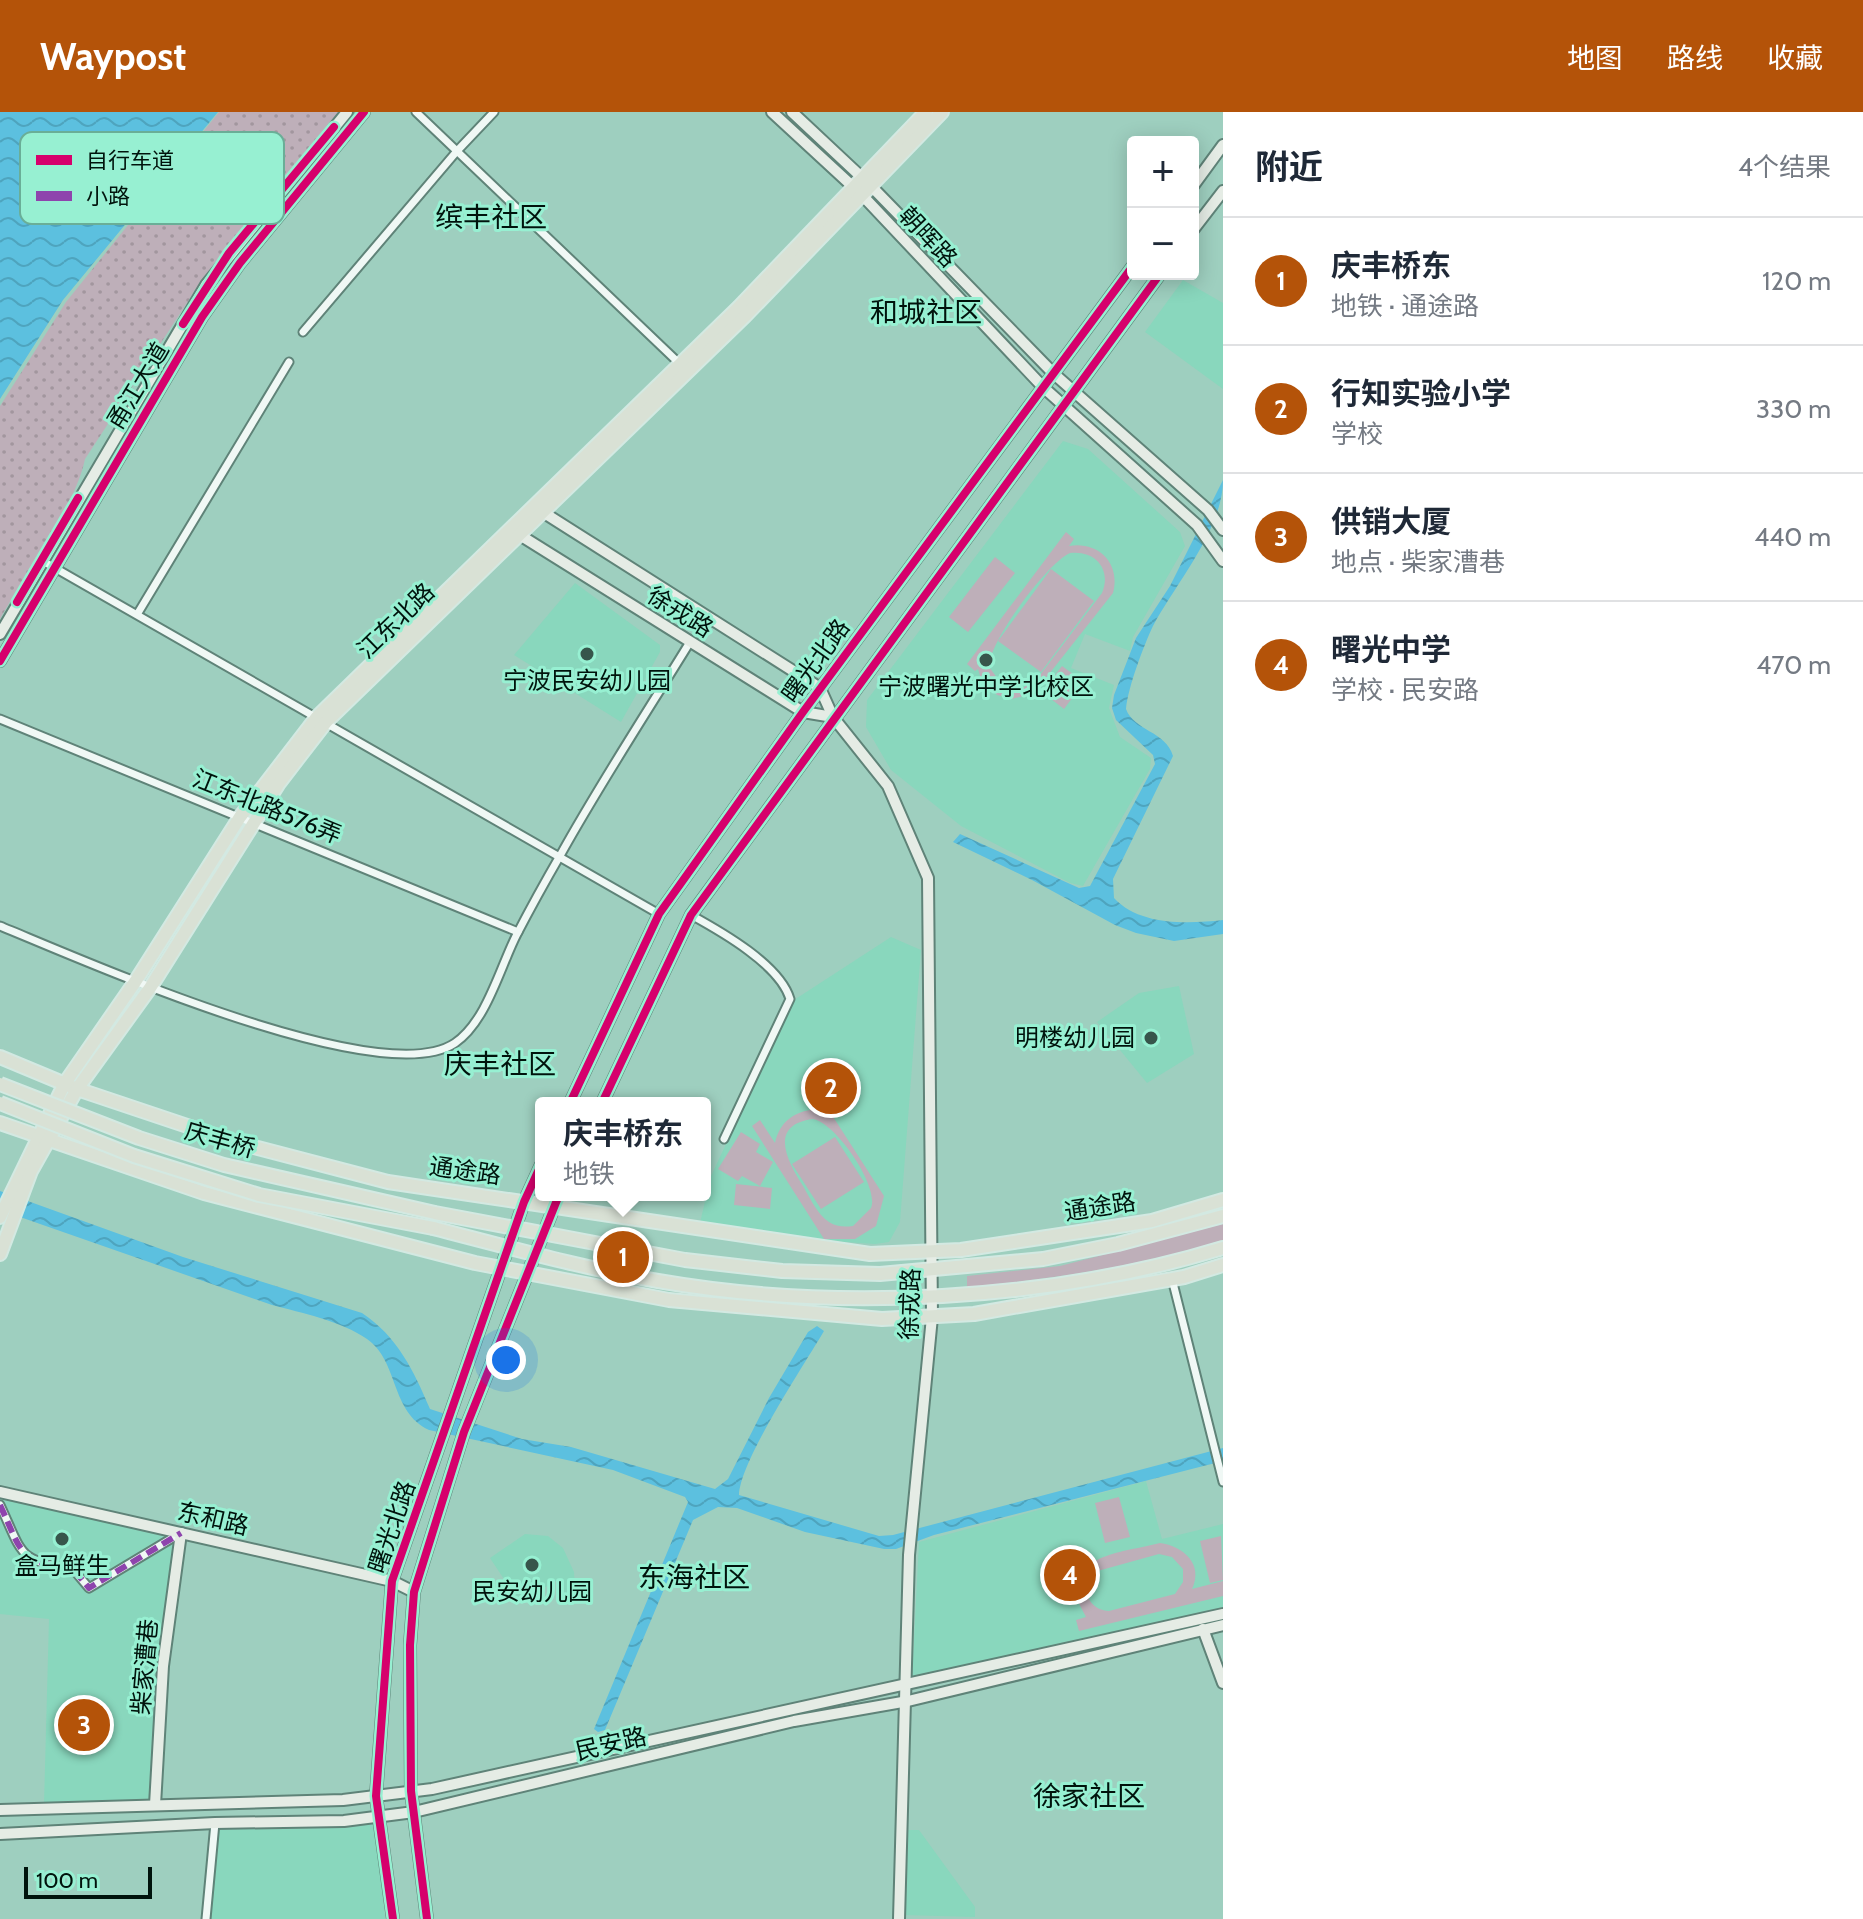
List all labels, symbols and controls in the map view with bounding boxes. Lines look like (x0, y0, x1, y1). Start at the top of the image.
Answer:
text: Waypost (40, 33, 186, 80)
text: 地图 (1567, 41, 1623, 75)
text: 路线 (1667, 41, 1723, 75)
text: 收藏 (1767, 41, 1823, 75)
legend (20, 132, 284, 224)
map controls (1127, 136, 1199, 280)
button: + (1127, 136, 1199, 208)
text: 附近 (1255, 146, 1323, 188)
text: 自行车道 (86, 147, 174, 174)
text: 4个结果 (1738, 151, 1831, 183)
text: 小路 (86, 183, 130, 210)
district label: 缤丰社区 (435, 200, 547, 234)
street label: 朝晖路 (893, 200, 964, 273)
button: − (1127, 208, 1199, 280)
text: 庆丰桥东 (1331, 247, 1451, 284)
text: 1 (1276, 265, 1286, 297)
text: 120 m (1762, 265, 1831, 297)
text: 地铁 · 通途路 (1331, 290, 1479, 322)
district label: 和城社区 (870, 295, 982, 329)
street label: 甬江大道 (100, 337, 175, 434)
text: 行知实验小学 (1331, 375, 1511, 412)
text: 2 (1274, 393, 1288, 425)
text: 330 m (1756, 393, 1831, 425)
text: 学校 (1331, 418, 1383, 450)
text: 供销大厦 (1331, 503, 1451, 540)
text: 3 (1274, 521, 1288, 553)
text: 440 m (1754, 521, 1831, 553)
text: 地点 · 柴家漕巷 (1331, 546, 1505, 578)
street label: 江东北路 (351, 577, 440, 664)
street label: 徐戎路 (642, 580, 718, 643)
street label: 曙光北路 (776, 613, 856, 708)
text: 曙光中学 (1331, 631, 1451, 668)
marker: 宁波民安幼儿园 (578, 645, 596, 663)
text: 4 (1273, 649, 1289, 681)
text: 470 m (1756, 649, 1831, 681)
marker: 宁波曙光中学北校区 (977, 651, 995, 669)
place label: 宁波民安幼儿园 (503, 666, 671, 695)
place label: 宁波曙光中学北校区 (878, 672, 1094, 701)
text: 学校 · 民安路 (1331, 674, 1479, 706)
street label: 江东北路576弄 (188, 763, 346, 850)
place label: 明楼幼儿园 (1015, 1023, 1135, 1052)
marker: 明楼幼儿园 (1142, 1029, 1160, 1047)
district label: 庆丰社区 (444, 1047, 556, 1081)
pin: 2 (805, 1058, 857, 1118)
popup (535, 1097, 711, 1201)
text: 庆丰桥东 (563, 1115, 683, 1152)
street label: 庆丰桥 (182, 1116, 259, 1163)
street label: 通途路 (427, 1151, 503, 1190)
text: 地铁 (563, 1158, 615, 1190)
street label: 通途路 (1062, 1187, 1138, 1226)
pin: 1 (597, 1227, 649, 1287)
street label: 徐戎路 (894, 1267, 925, 1340)
your location (486, 1340, 526, 1380)
street label: 曙光北路 (362, 1477, 421, 1577)
street label: 东和路 (175, 1496, 251, 1541)
marker: 盒马鲜生 (53, 1530, 71, 1548)
pin: 4 (1044, 1545, 1096, 1605)
place label: 盒马鲜生 (14, 1551, 110, 1580)
marker: 民安幼儿园 (523, 1556, 541, 1574)
district label: 东海社区 (638, 1560, 750, 1594)
place label: 民安幼儿园 (472, 1577, 592, 1606)
street label: 柴家漕巷 (126, 1618, 163, 1716)
pin: 3 (58, 1695, 110, 1755)
street label: 民安路 (573, 1721, 649, 1766)
district label: 徐家社区 (1033, 1779, 1145, 1813)
scale bar (24, 1863, 152, 1899)
text: 100 m (36, 1867, 98, 1894)

